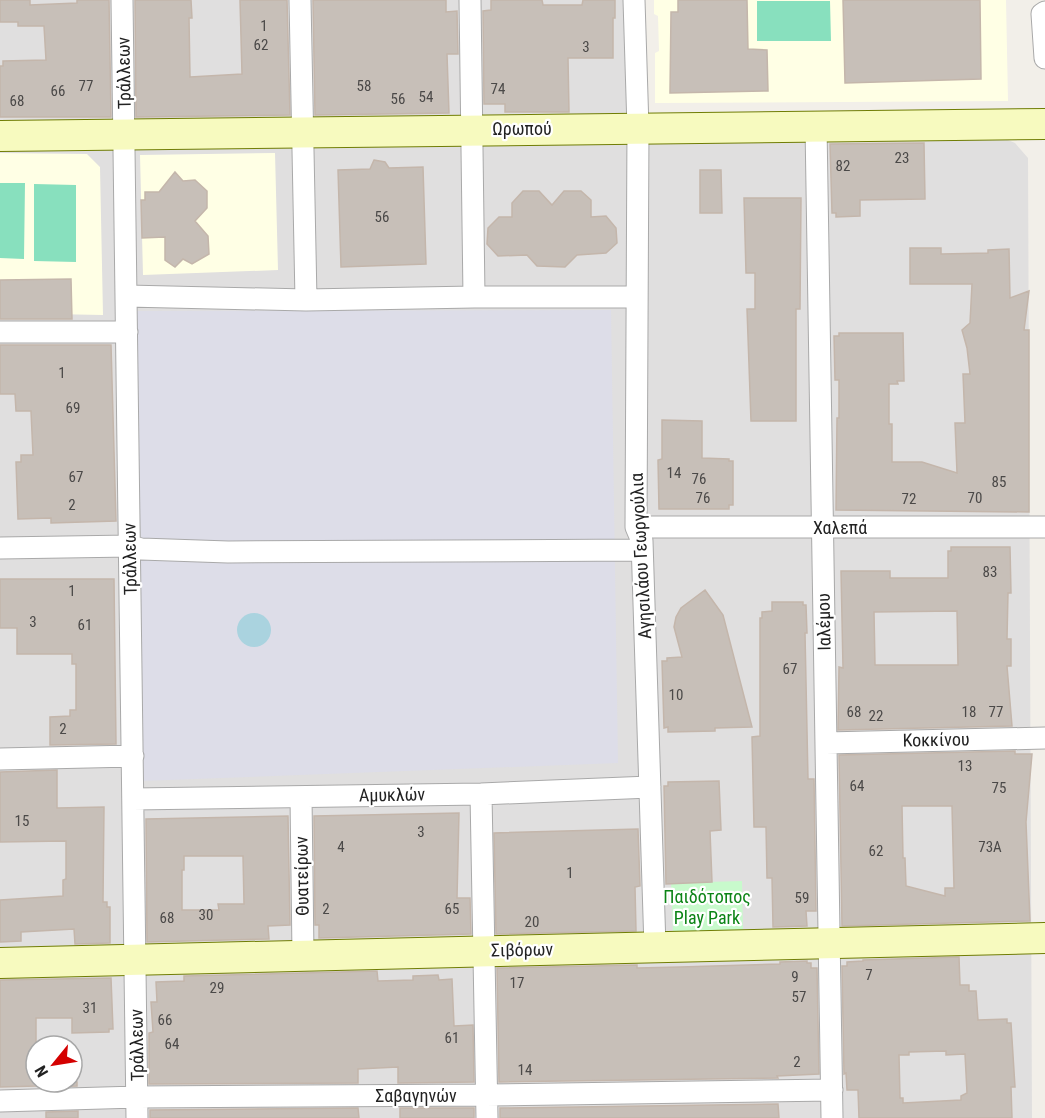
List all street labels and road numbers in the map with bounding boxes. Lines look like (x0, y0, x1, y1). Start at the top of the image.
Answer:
street label: Τράλλεων (112, 36, 135, 109)
street label: Ωρωπού (492, 118, 552, 139)
street label: Αγησιλάου Γεωργούλια (626, 472, 655, 640)
street label: Χαλεπά (813, 517, 867, 538)
street label: Τράλλεων (118, 522, 141, 595)
street label: Ιαλέμου (813, 593, 834, 651)
street label: Κοκκίνου (902, 728, 970, 751)
street label: Αμυκλών (359, 783, 426, 806)
street label: Θυατείρων (290, 836, 313, 916)
street label: Σιβόρων (491, 938, 554, 961)
street label: Τράλλεων (125, 1008, 148, 1081)
street label: Σαβαγηνών (375, 1085, 457, 1106)

